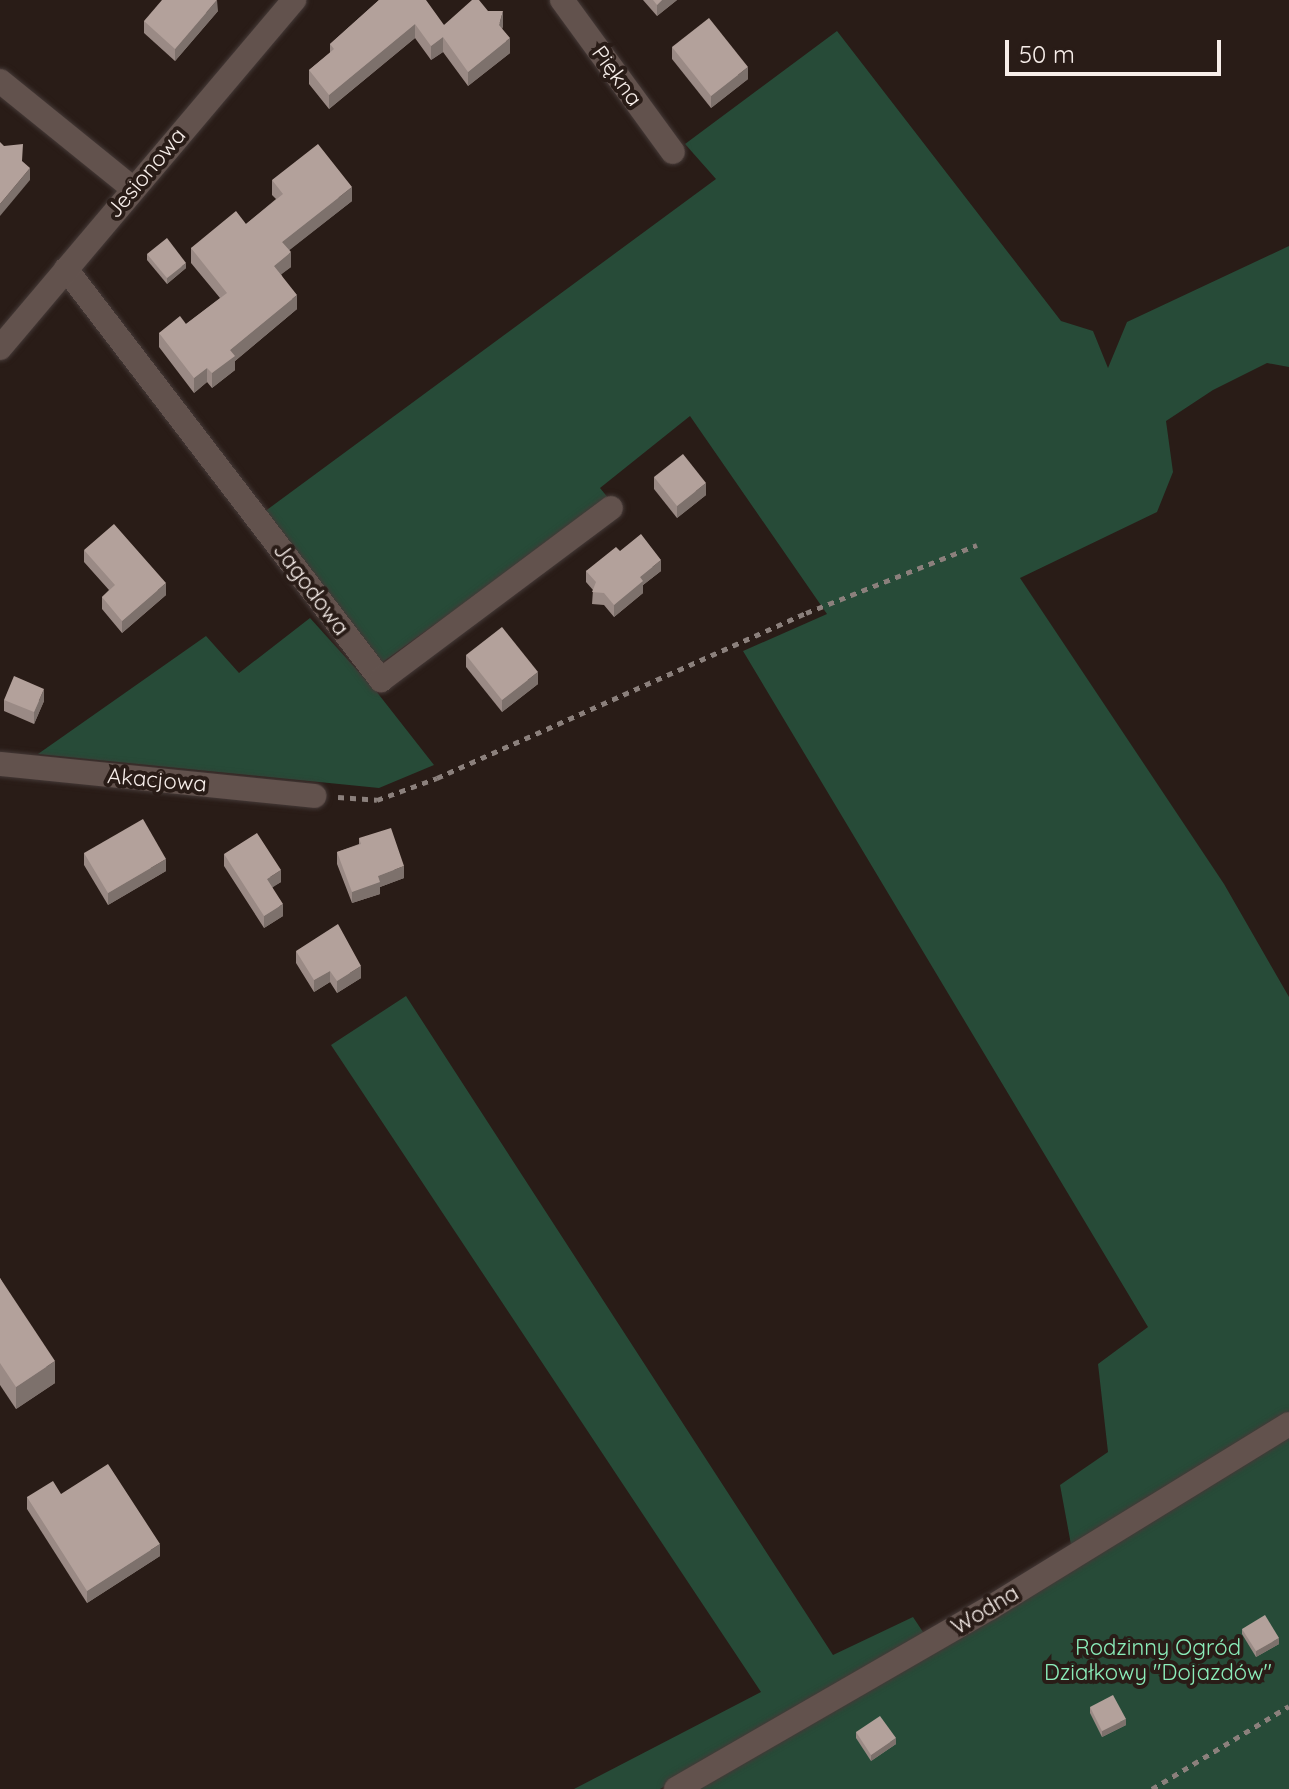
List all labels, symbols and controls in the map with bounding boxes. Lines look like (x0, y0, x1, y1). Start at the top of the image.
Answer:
scale bar (1009, 24, 1225, 74)
text: 50 m (1019, 39, 1075, 69)
street label: Piękna (586, 41, 648, 111)
street label: Jesionowa (101, 123, 191, 223)
street label: Jagodowa (268, 538, 354, 640)
street label: Akacjowa (106, 762, 208, 798)
street label: Wodna (947, 1580, 1023, 1640)
park label: Rodzinny Ogród Działkowy "Dojazdów" (1044, 1634, 1272, 1686)

